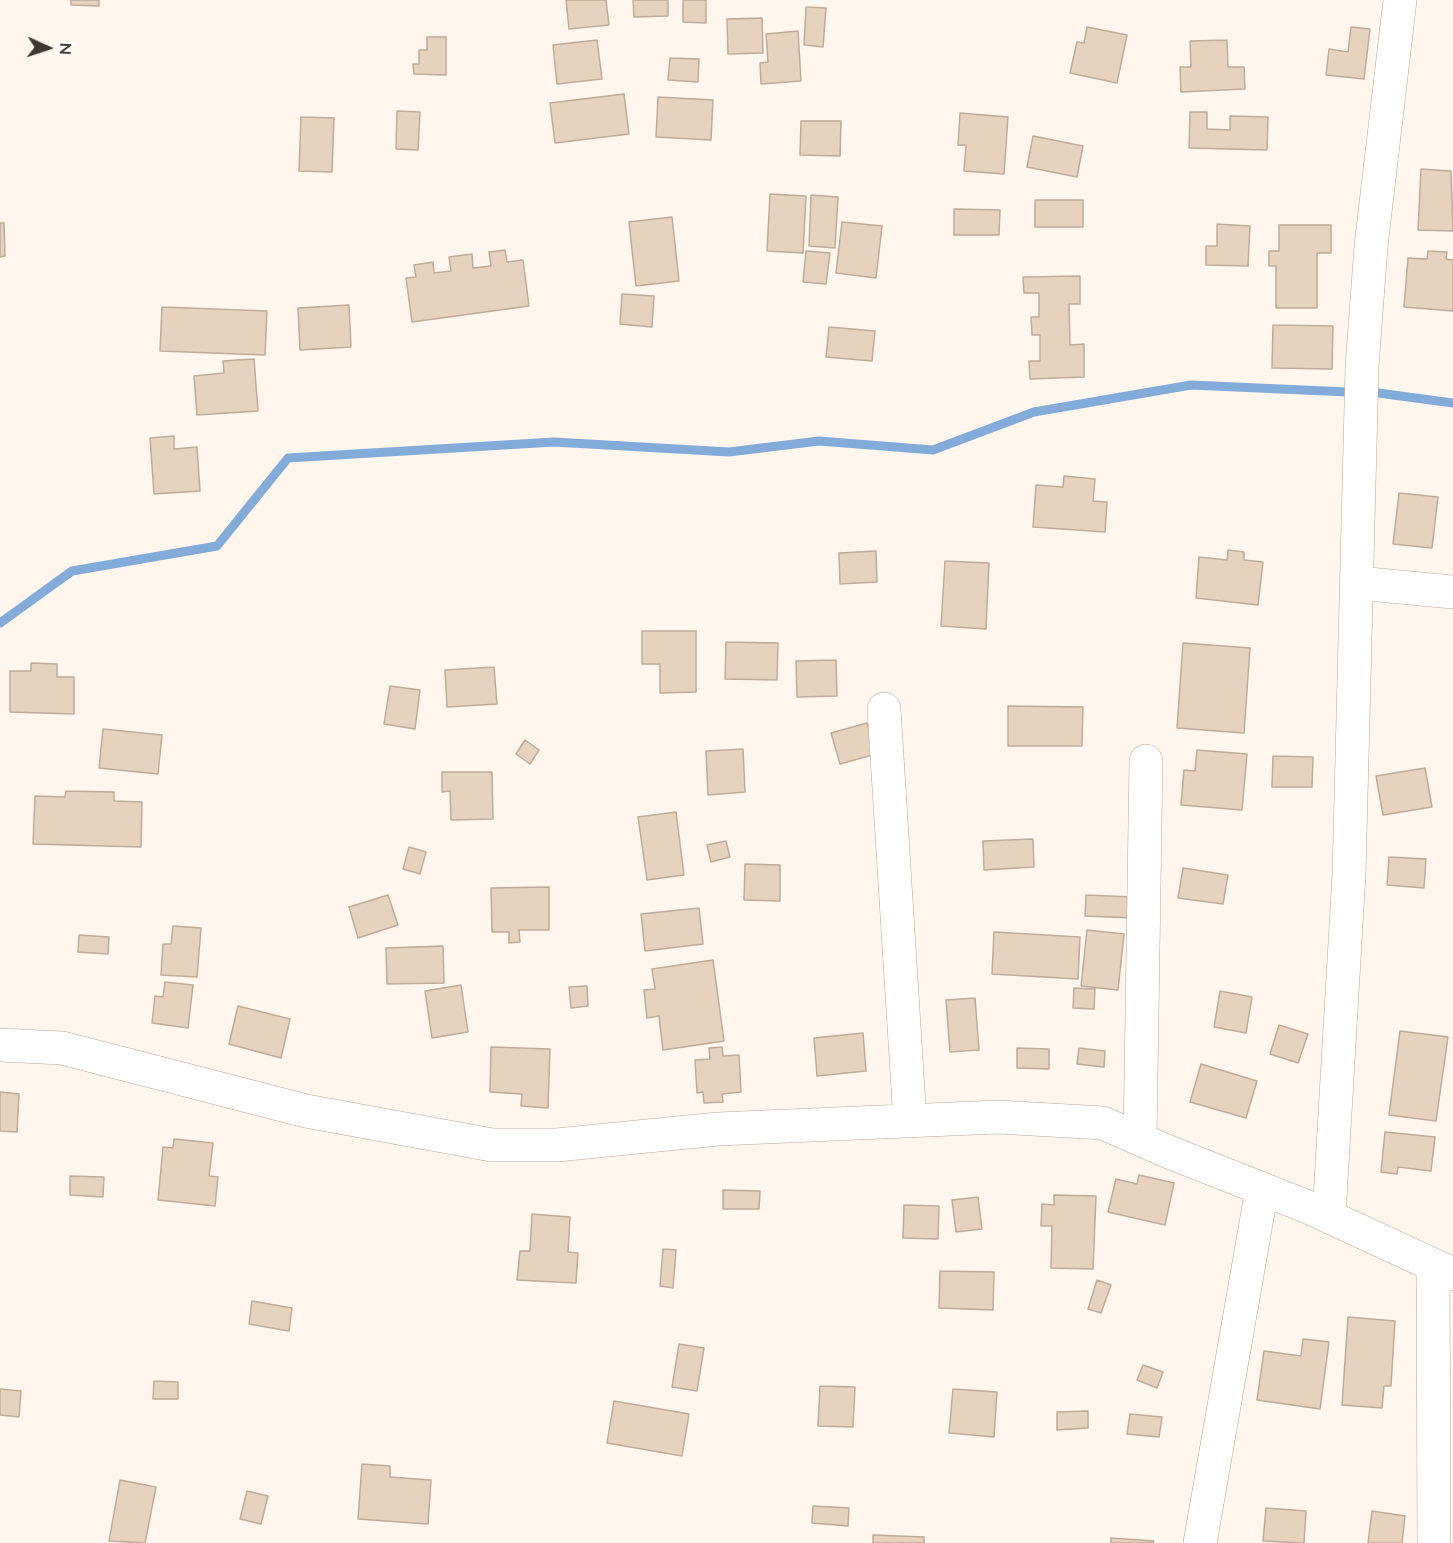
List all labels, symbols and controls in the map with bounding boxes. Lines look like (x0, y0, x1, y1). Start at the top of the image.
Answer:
north arrow (18, 18, 78, 78)
text: N (57, 42, 76, 56)

